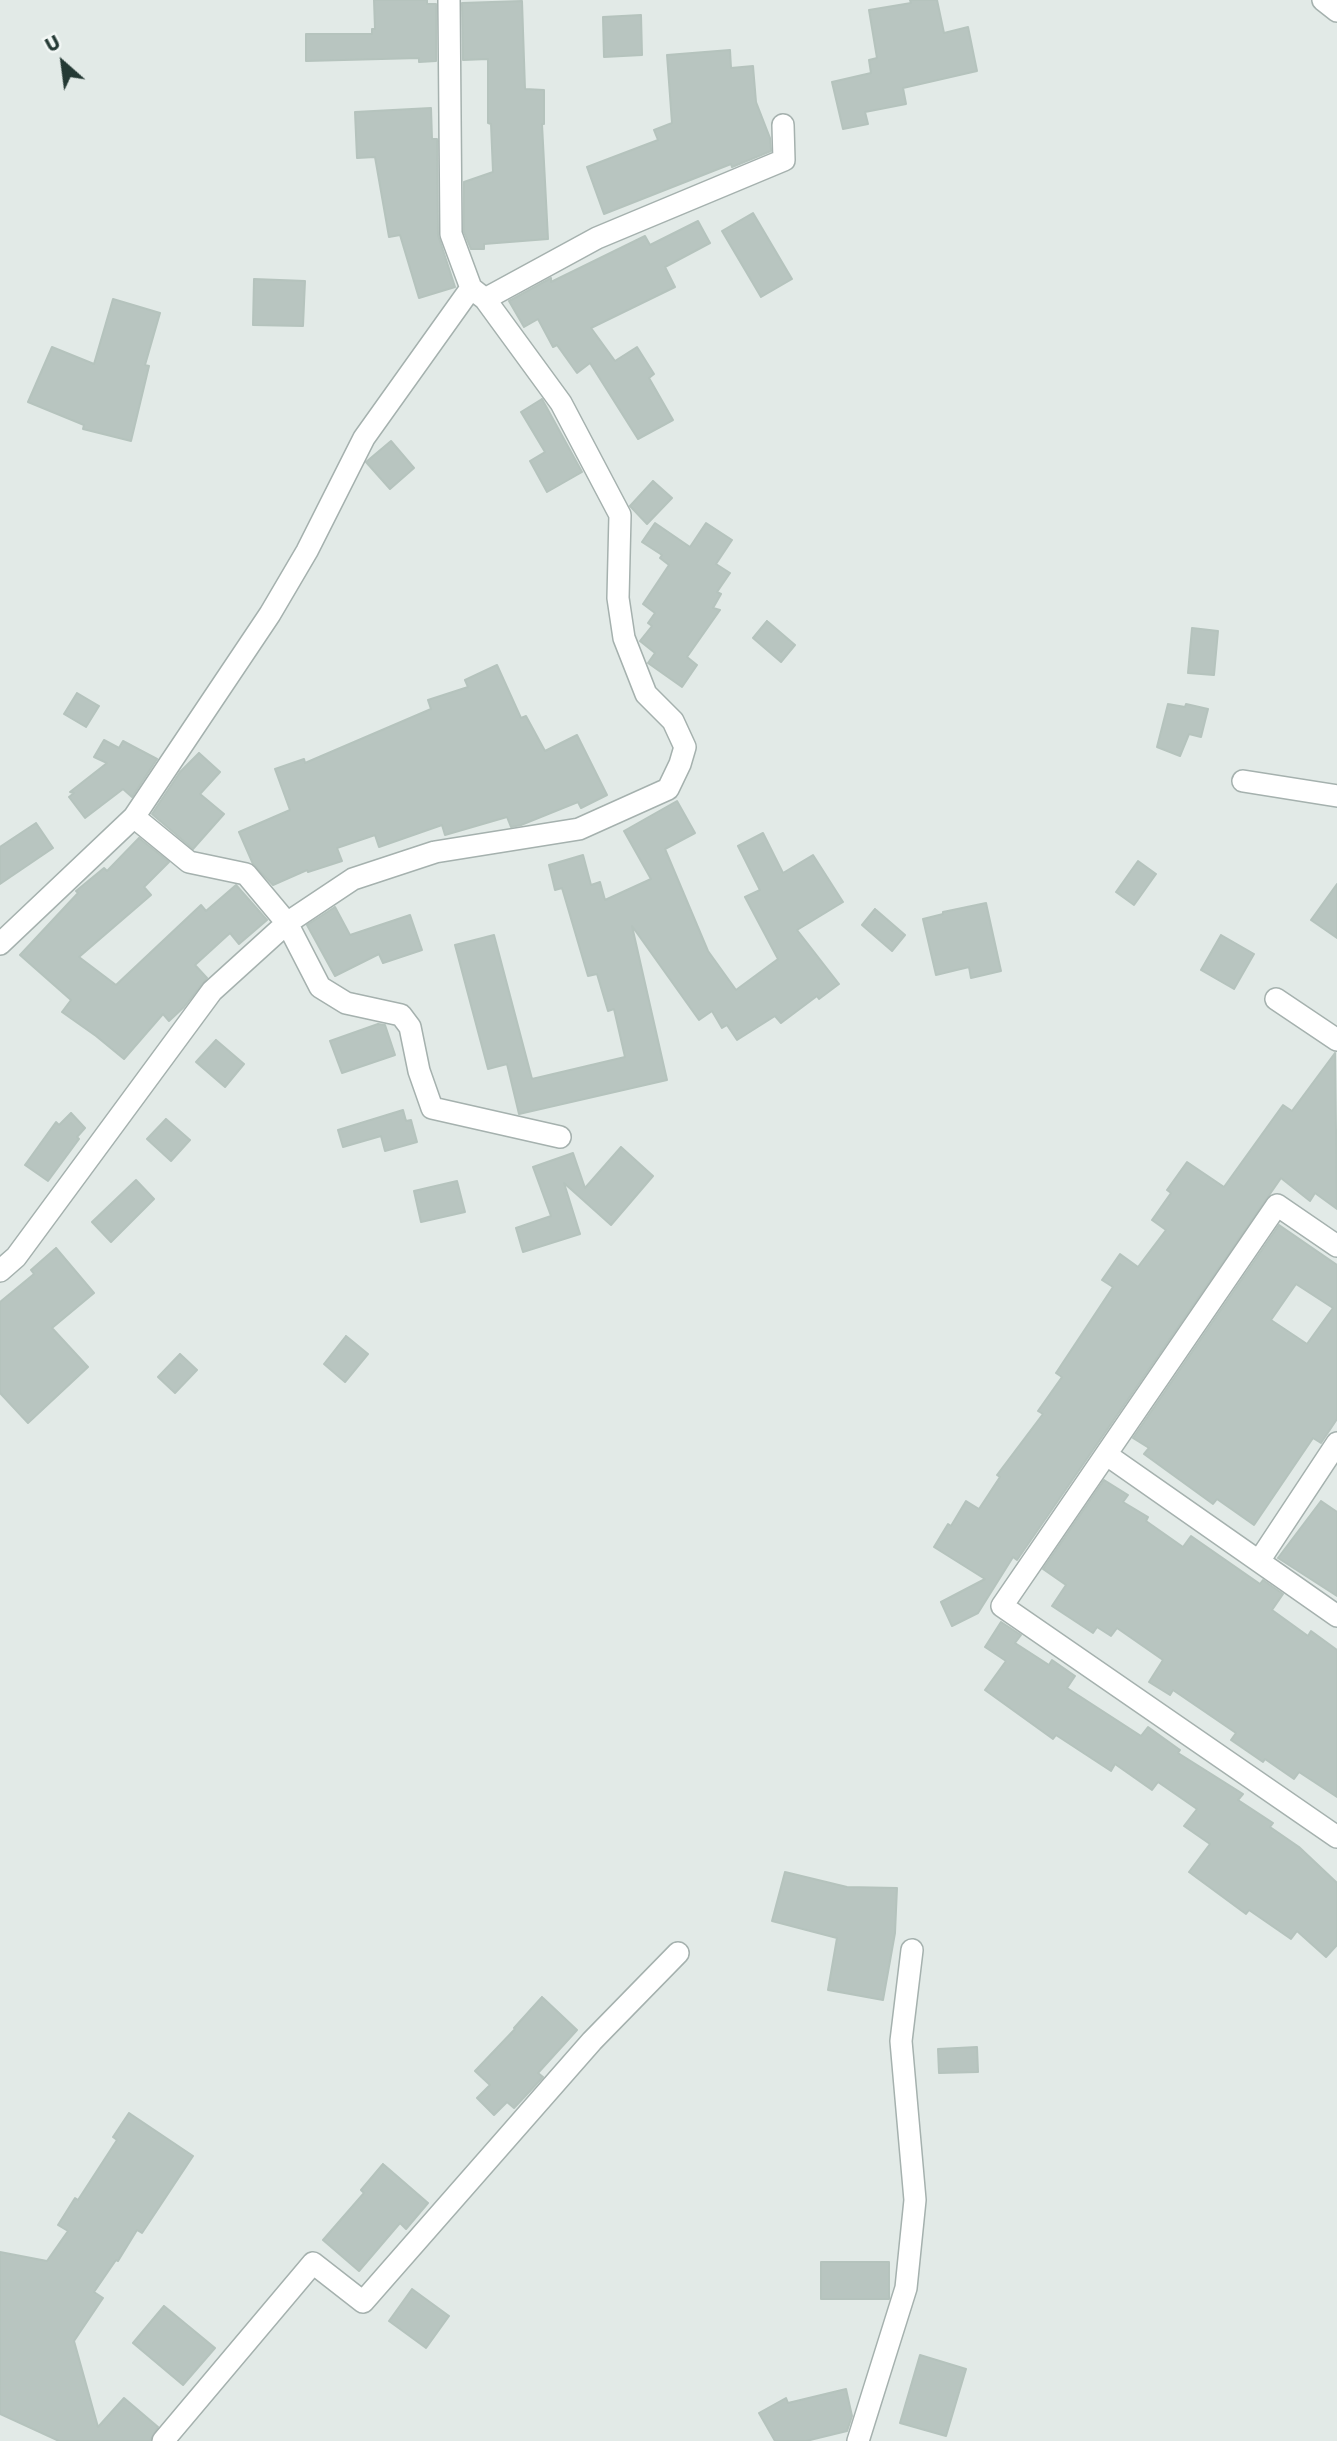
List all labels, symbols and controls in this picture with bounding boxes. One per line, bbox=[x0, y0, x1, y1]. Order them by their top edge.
north arrow bbox=[28, 28, 98, 98]
text: U bbox=[41, 29, 65, 59]

